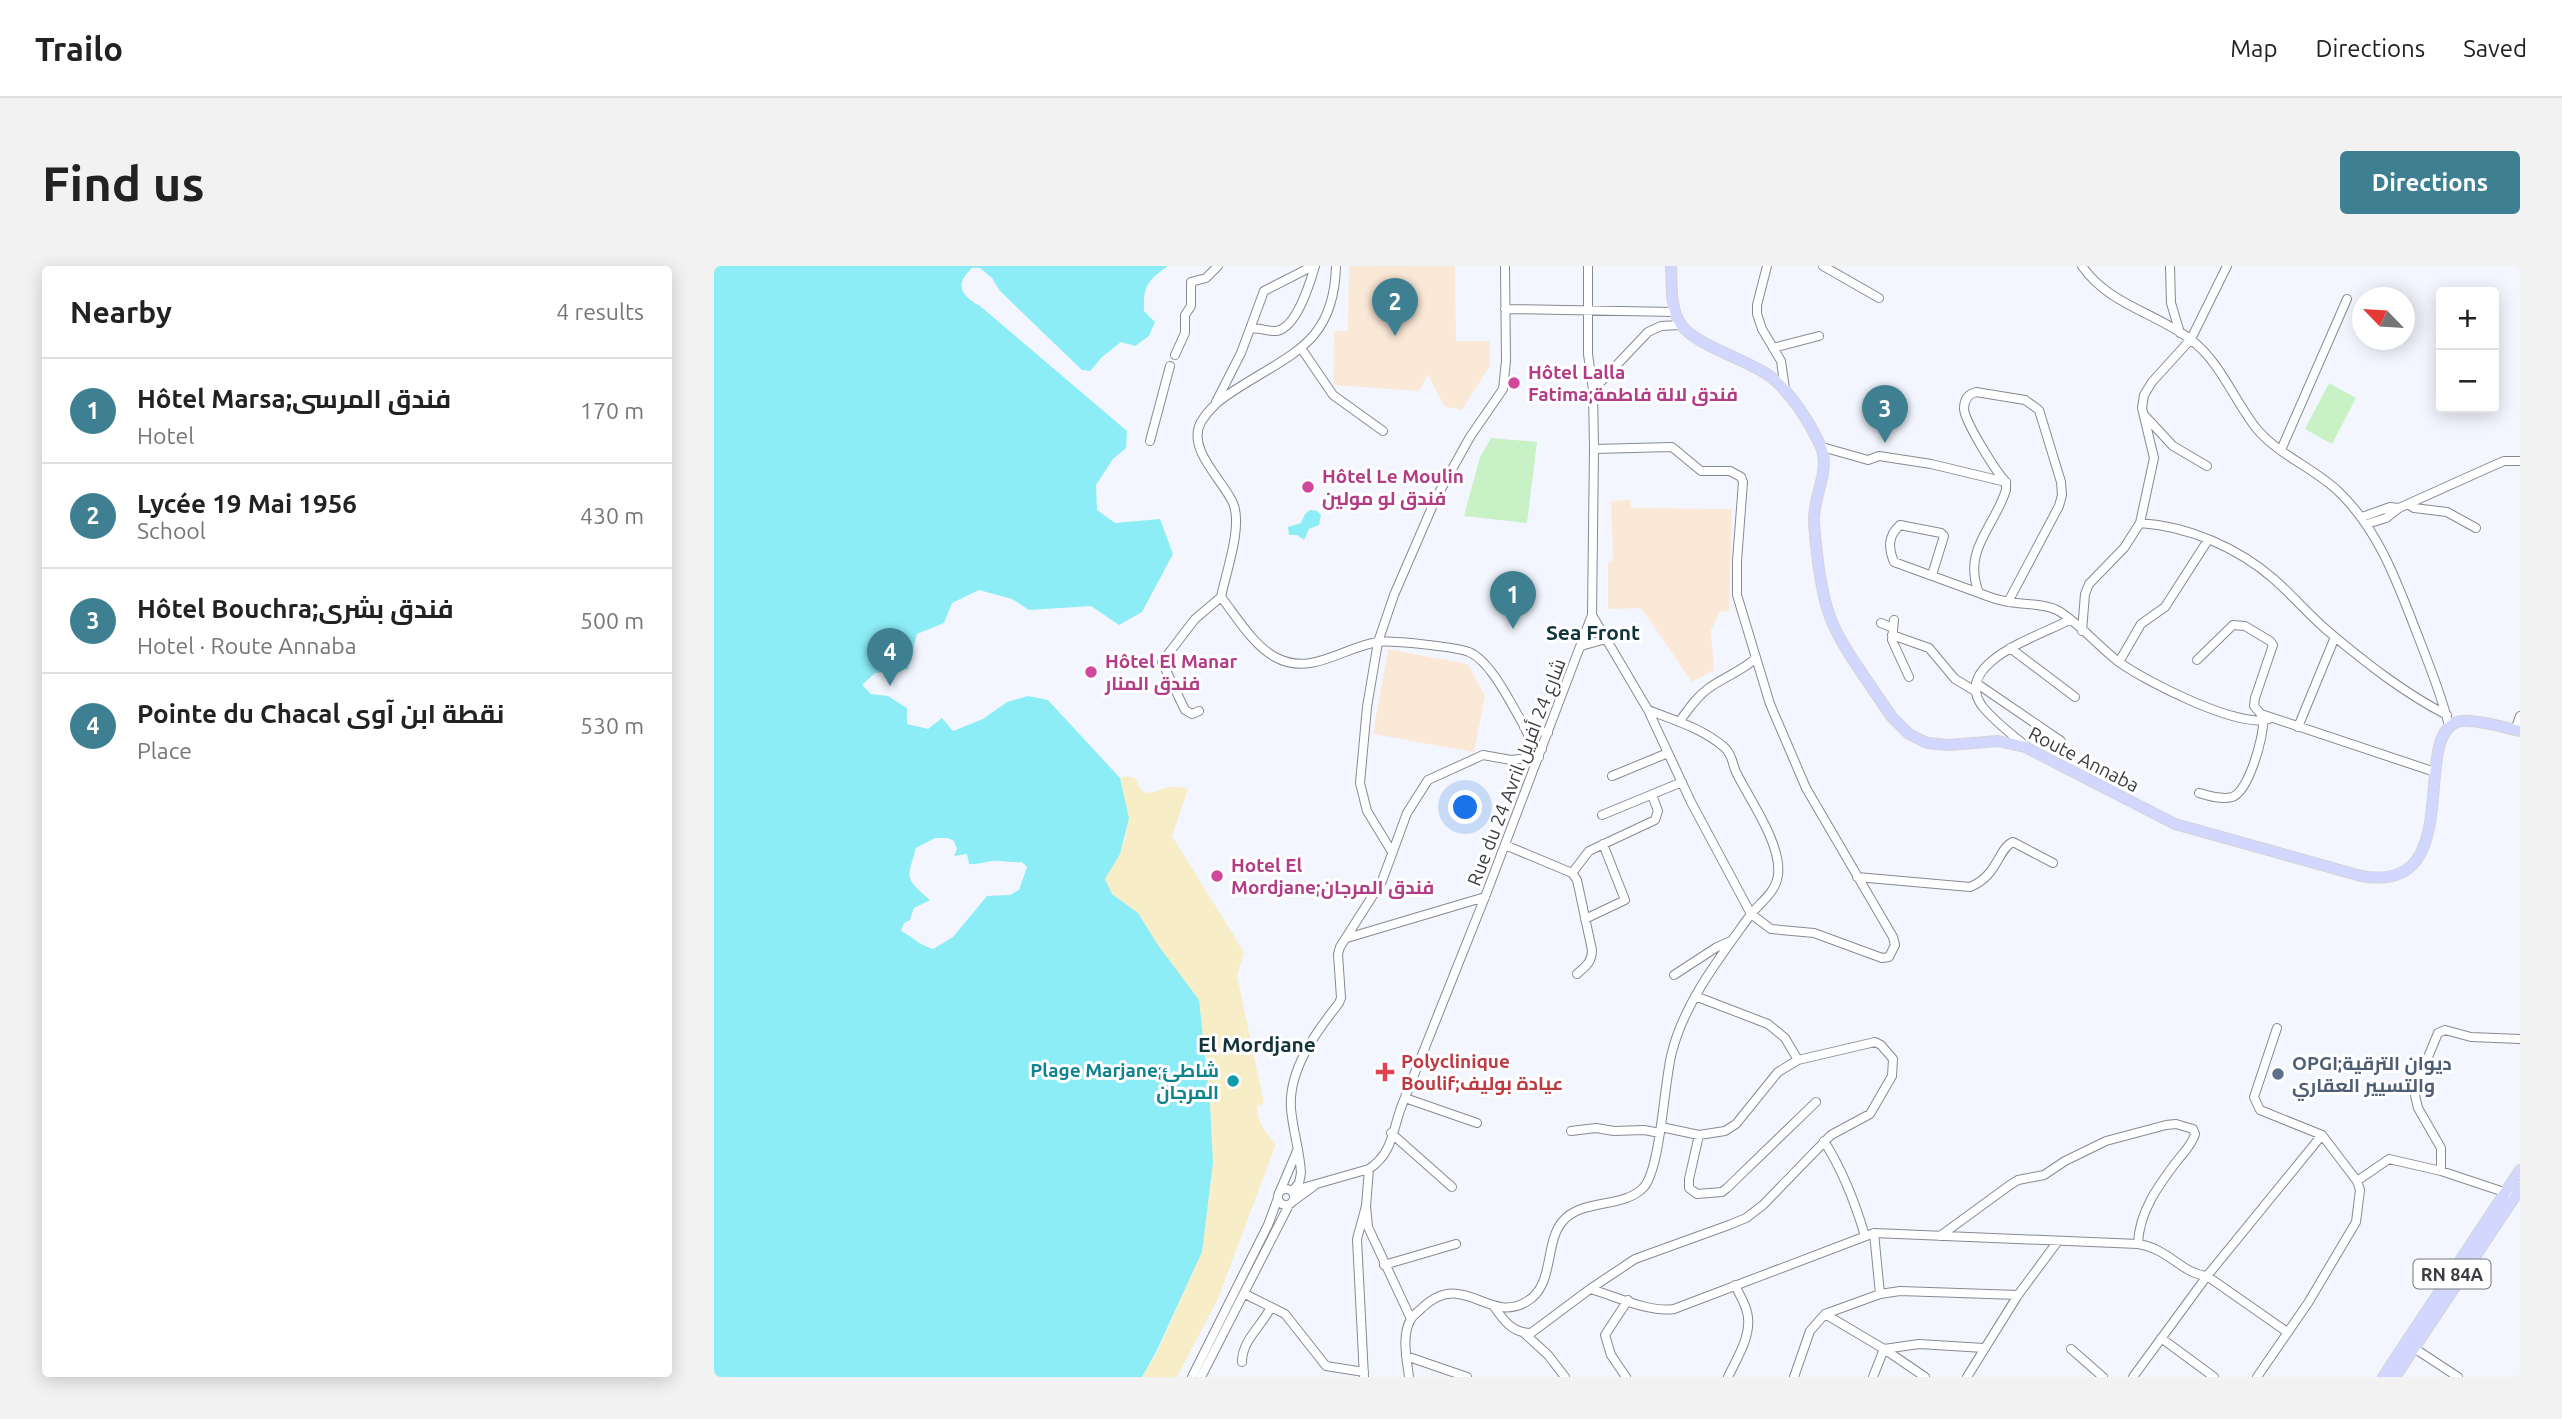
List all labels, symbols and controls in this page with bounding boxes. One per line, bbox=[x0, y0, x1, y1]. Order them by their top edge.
text: Trailo bbox=[35, 30, 123, 67]
text: Map bbox=[2230, 35, 2277, 62]
text: Directions bbox=[2315, 35, 2425, 62]
text: Saved bbox=[2463, 35, 2527, 62]
button: Directions bbox=[2340, 151, 2520, 214]
text: Find us bbox=[42, 155, 205, 210]
pin: 2 bbox=[1372, 278, 1418, 336]
north arrow bbox=[2352, 287, 2415, 350]
map controls bbox=[2436, 287, 2499, 413]
button: + bbox=[2436, 287, 2499, 350]
text: Nearby bbox=[70, 295, 172, 329]
text: 4 results bbox=[556, 299, 644, 324]
button: − bbox=[2436, 350, 2499, 413]
place label: Hôtel Lalla Fatima;فندق لالة فاطمة bbox=[1528, 361, 1738, 406]
marker: Hôtel Lalla Fatima;فندق لالة فاطمة bbox=[1506, 375, 1522, 391]
text: Hôtel Marsa;فندق المرسى bbox=[137, 384, 451, 413]
pin: 3 bbox=[1862, 385, 1908, 443]
text: 1 bbox=[87, 398, 99, 423]
text: 170 m bbox=[580, 398, 644, 423]
text: Hotel bbox=[137, 423, 194, 448]
place label: Hôtel Le Moulin فندق لو مولين bbox=[1322, 465, 1464, 510]
marker: Hôtel Le Moulin فندق لو مولين bbox=[1300, 479, 1316, 495]
text: Lycée 19 Mai 1956 bbox=[137, 489, 357, 518]
text: 2 bbox=[87, 503, 99, 528]
text: 430 m bbox=[580, 503, 644, 528]
text: School bbox=[137, 518, 206, 543]
pin: 1 bbox=[1490, 571, 1536, 629]
text: Hôtel Bouchra;فندق بشرى bbox=[137, 594, 454, 623]
text: 3 bbox=[87, 608, 99, 633]
text: 500 m bbox=[580, 608, 644, 633]
district label: Sea Front bbox=[1546, 620, 1640, 644]
pin: 4 bbox=[867, 628, 913, 686]
text: Hotel · Route Annaba bbox=[137, 633, 357, 658]
place label: Hôtel El Manar فندق المنار bbox=[1104, 650, 1238, 695]
street label: Rue du 24 Avril شارع 24 أفريل bbox=[1462, 655, 1572, 890]
marker: Hôtel El Manar فندق المنار bbox=[1083, 664, 1099, 680]
text: Pointe du Chacal نقطة ابن آوى bbox=[137, 699, 504, 728]
text: 4 bbox=[87, 713, 99, 738]
text: 530 m bbox=[580, 713, 644, 738]
street label: Route Annaba bbox=[2025, 722, 2143, 796]
text: Place bbox=[137, 738, 192, 763]
your location bbox=[1448, 790, 1482, 824]
place label: Hotel El Mordjane;فندق المرجان bbox=[1231, 854, 1434, 899]
marker: Hotel El Mordjane;فندق المرجان bbox=[1209, 868, 1225, 884]
district label: El Mordjane bbox=[1198, 1032, 1316, 1056]
place label: Polyclinique Boulif;عيادة بوليف bbox=[1401, 1050, 1563, 1095]
place label: OPGI;ديوان الترقية والتسيير العقاري bbox=[2292, 1052, 2452, 1101]
place label: Plage Marjane;شاطئ المرجان bbox=[1030, 1059, 1219, 1104]
marker: Polyclinique Boulif;عيادة بوليف bbox=[1375, 1062, 1395, 1082]
marker: OPGI;ديوان الترقية والتسيير العقاري bbox=[2270, 1066, 2286, 1082]
marker: Plage Marjane;شاطئ المرجان bbox=[1225, 1073, 1241, 1089]
road number: RN 84A bbox=[2414, 1259, 2490, 1289]

